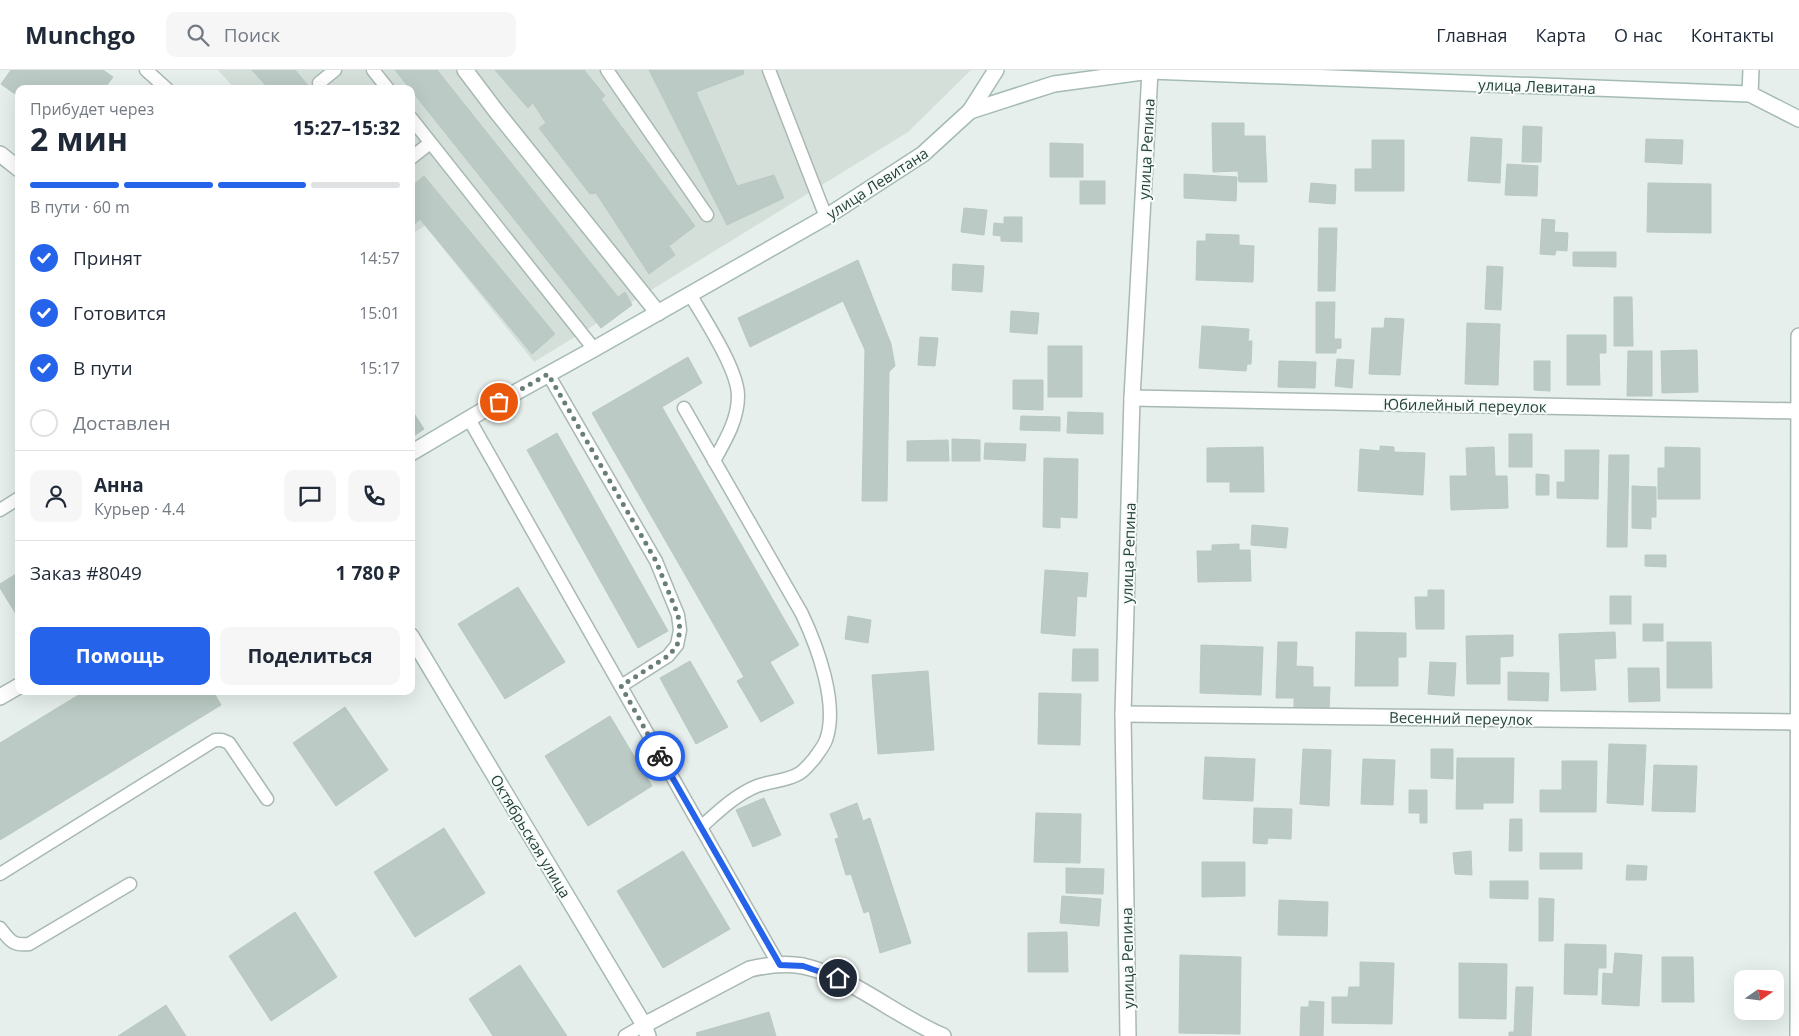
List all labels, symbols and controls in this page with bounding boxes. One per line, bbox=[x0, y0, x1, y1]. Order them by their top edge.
search box bbox=[166, 12, 516, 57]
text: Munchgo bbox=[25, 18, 136, 51]
icon: search bbox=[184, 21, 212, 49]
text: Поиск bbox=[224, 22, 280, 48]
text: Главная bbox=[1436, 23, 1508, 47]
text: Карта bbox=[1536, 23, 1586, 47]
text: О нас bbox=[1614, 23, 1663, 47]
text: Контакты bbox=[1691, 23, 1774, 47]
street label: улица Левитана bbox=[1478, 74, 1596, 98]
text: Прибудет через bbox=[30, 98, 154, 120]
street label: улица Репина bbox=[1133, 98, 1159, 200]
text: 15:27–15:32 bbox=[293, 115, 400, 141]
text: 2 мин bbox=[30, 117, 128, 160]
street label: улица Левитана bbox=[822, 143, 932, 223]
text: В пути · 60 m bbox=[30, 196, 130, 218]
icon: check bbox=[30, 244, 58, 272]
text: Принят bbox=[73, 245, 142, 271]
text: 14:57 bbox=[359, 247, 400, 269]
icon: check bbox=[30, 299, 58, 327]
text: Готовится bbox=[73, 300, 166, 326]
text: 15:01 bbox=[359, 302, 400, 324]
icon: check bbox=[30, 354, 58, 382]
text: В пути bbox=[73, 355, 133, 381]
text: 15:17 bbox=[359, 357, 400, 379]
pin bbox=[478, 381, 520, 423]
icon: bag bbox=[485, 388, 513, 416]
street label: Юбилейный переулок bbox=[1383, 394, 1547, 416]
text: Доставлен bbox=[73, 410, 171, 436]
button: person bbox=[30, 470, 82, 522]
button: chat bbox=[284, 470, 336, 522]
button: phone bbox=[348, 470, 400, 522]
text: Анна bbox=[94, 472, 144, 498]
text: Курьер · 4.4 bbox=[94, 498, 185, 520]
street label: улица Репина bbox=[1116, 502, 1140, 604]
text: Заказ #8049 bbox=[30, 560, 142, 586]
text: 1 780 ₽ bbox=[336, 560, 400, 586]
button: Помощь bbox=[30, 627, 210, 685]
button: Поделиться bbox=[220, 627, 400, 685]
street label: Весенний переулок bbox=[1389, 707, 1533, 729]
courier bbox=[635, 731, 685, 781]
icon: bike bbox=[646, 742, 674, 770]
street label: Октябрьская улица bbox=[486, 771, 576, 901]
street label: улица Репина bbox=[1116, 907, 1138, 1009]
pin bbox=[817, 957, 859, 999]
icon: home bbox=[824, 964, 852, 992]
north arrow bbox=[1734, 970, 1784, 1020]
map controls bbox=[1734, 970, 1784, 1020]

